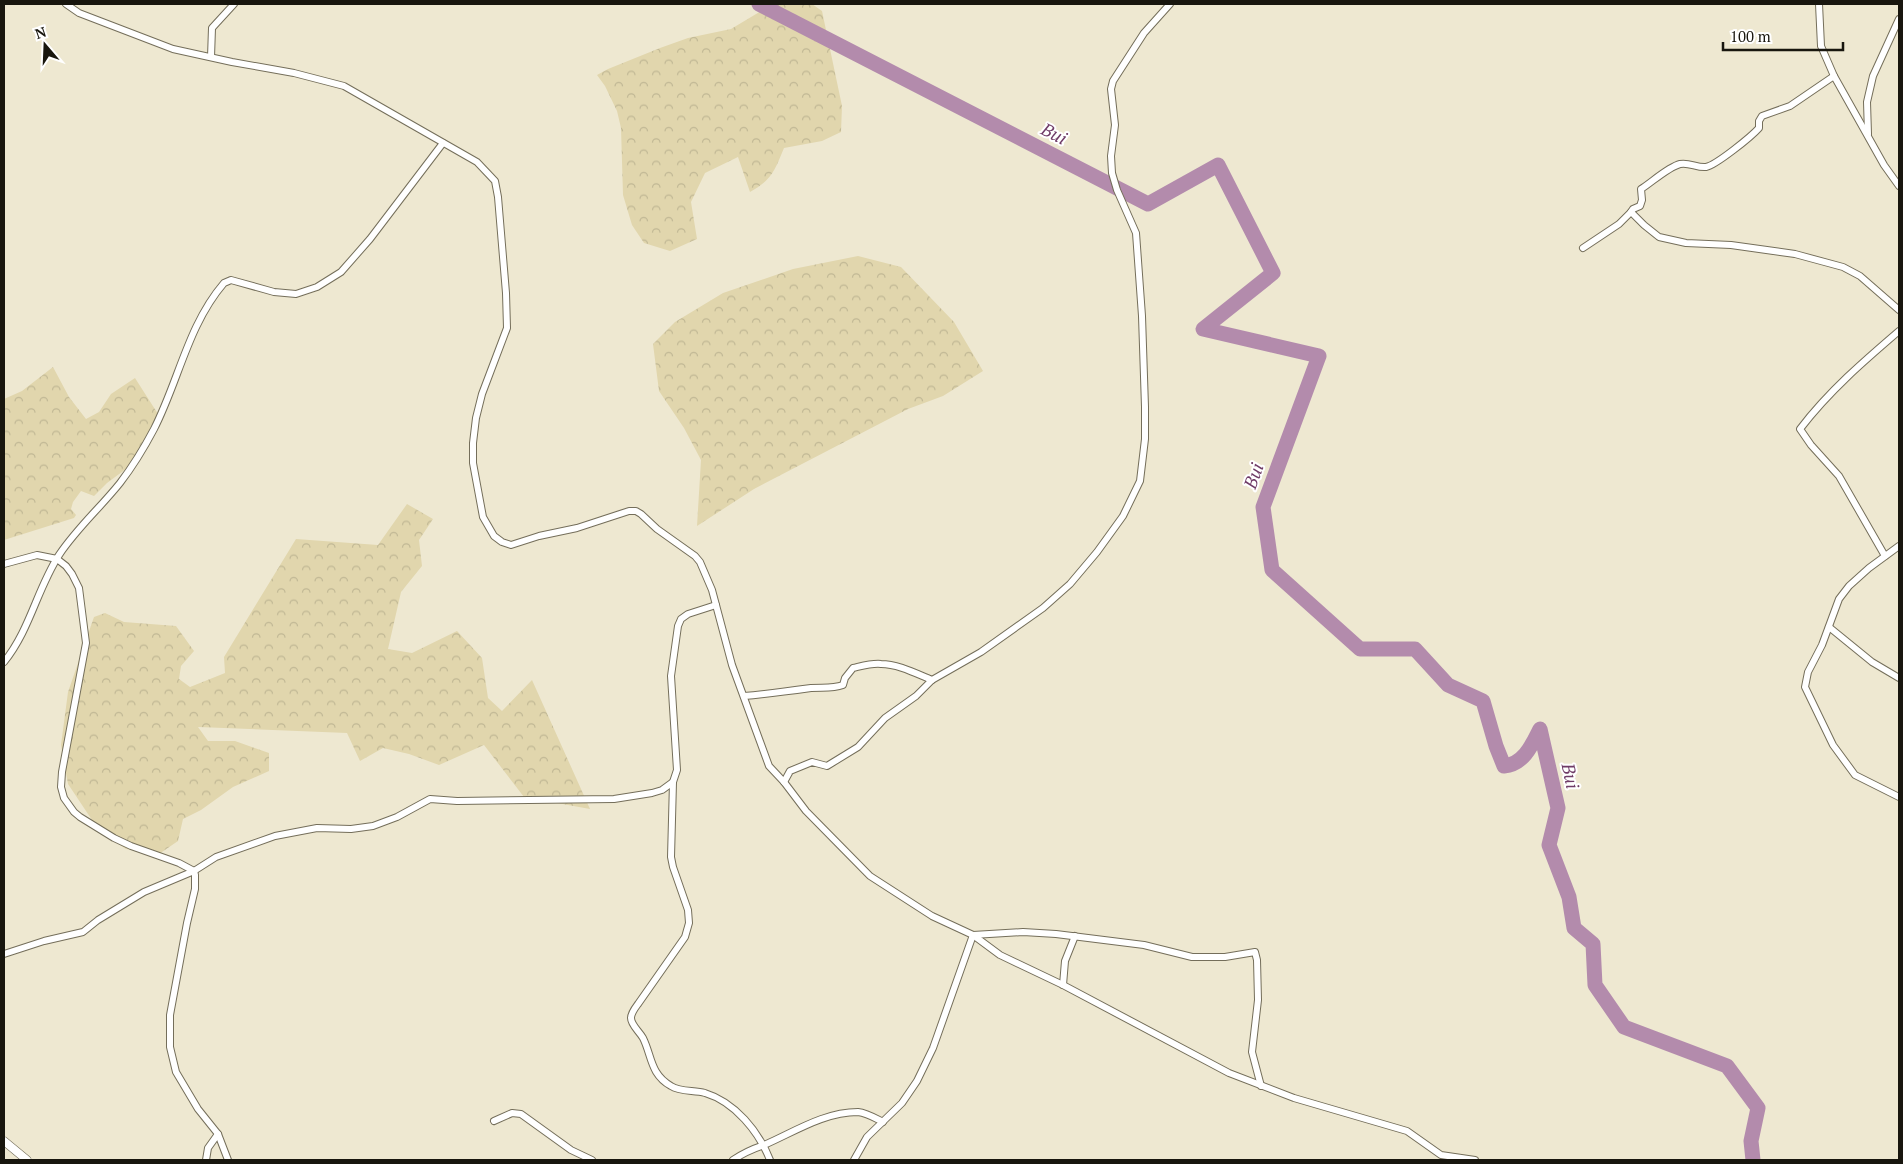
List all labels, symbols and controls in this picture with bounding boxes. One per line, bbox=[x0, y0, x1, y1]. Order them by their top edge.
north arrow bbox=[20, 20, 70, 70]
scale bar bbox=[1723, 20, 1843, 52]
text: N bbox=[32, 21, 49, 43]
text: 100 m bbox=[1730, 26, 1771, 46]
water label: Bui bbox=[1037, 116, 1071, 150]
water label: Bui bbox=[1237, 460, 1269, 493]
water label: Bui bbox=[1556, 760, 1585, 791]

